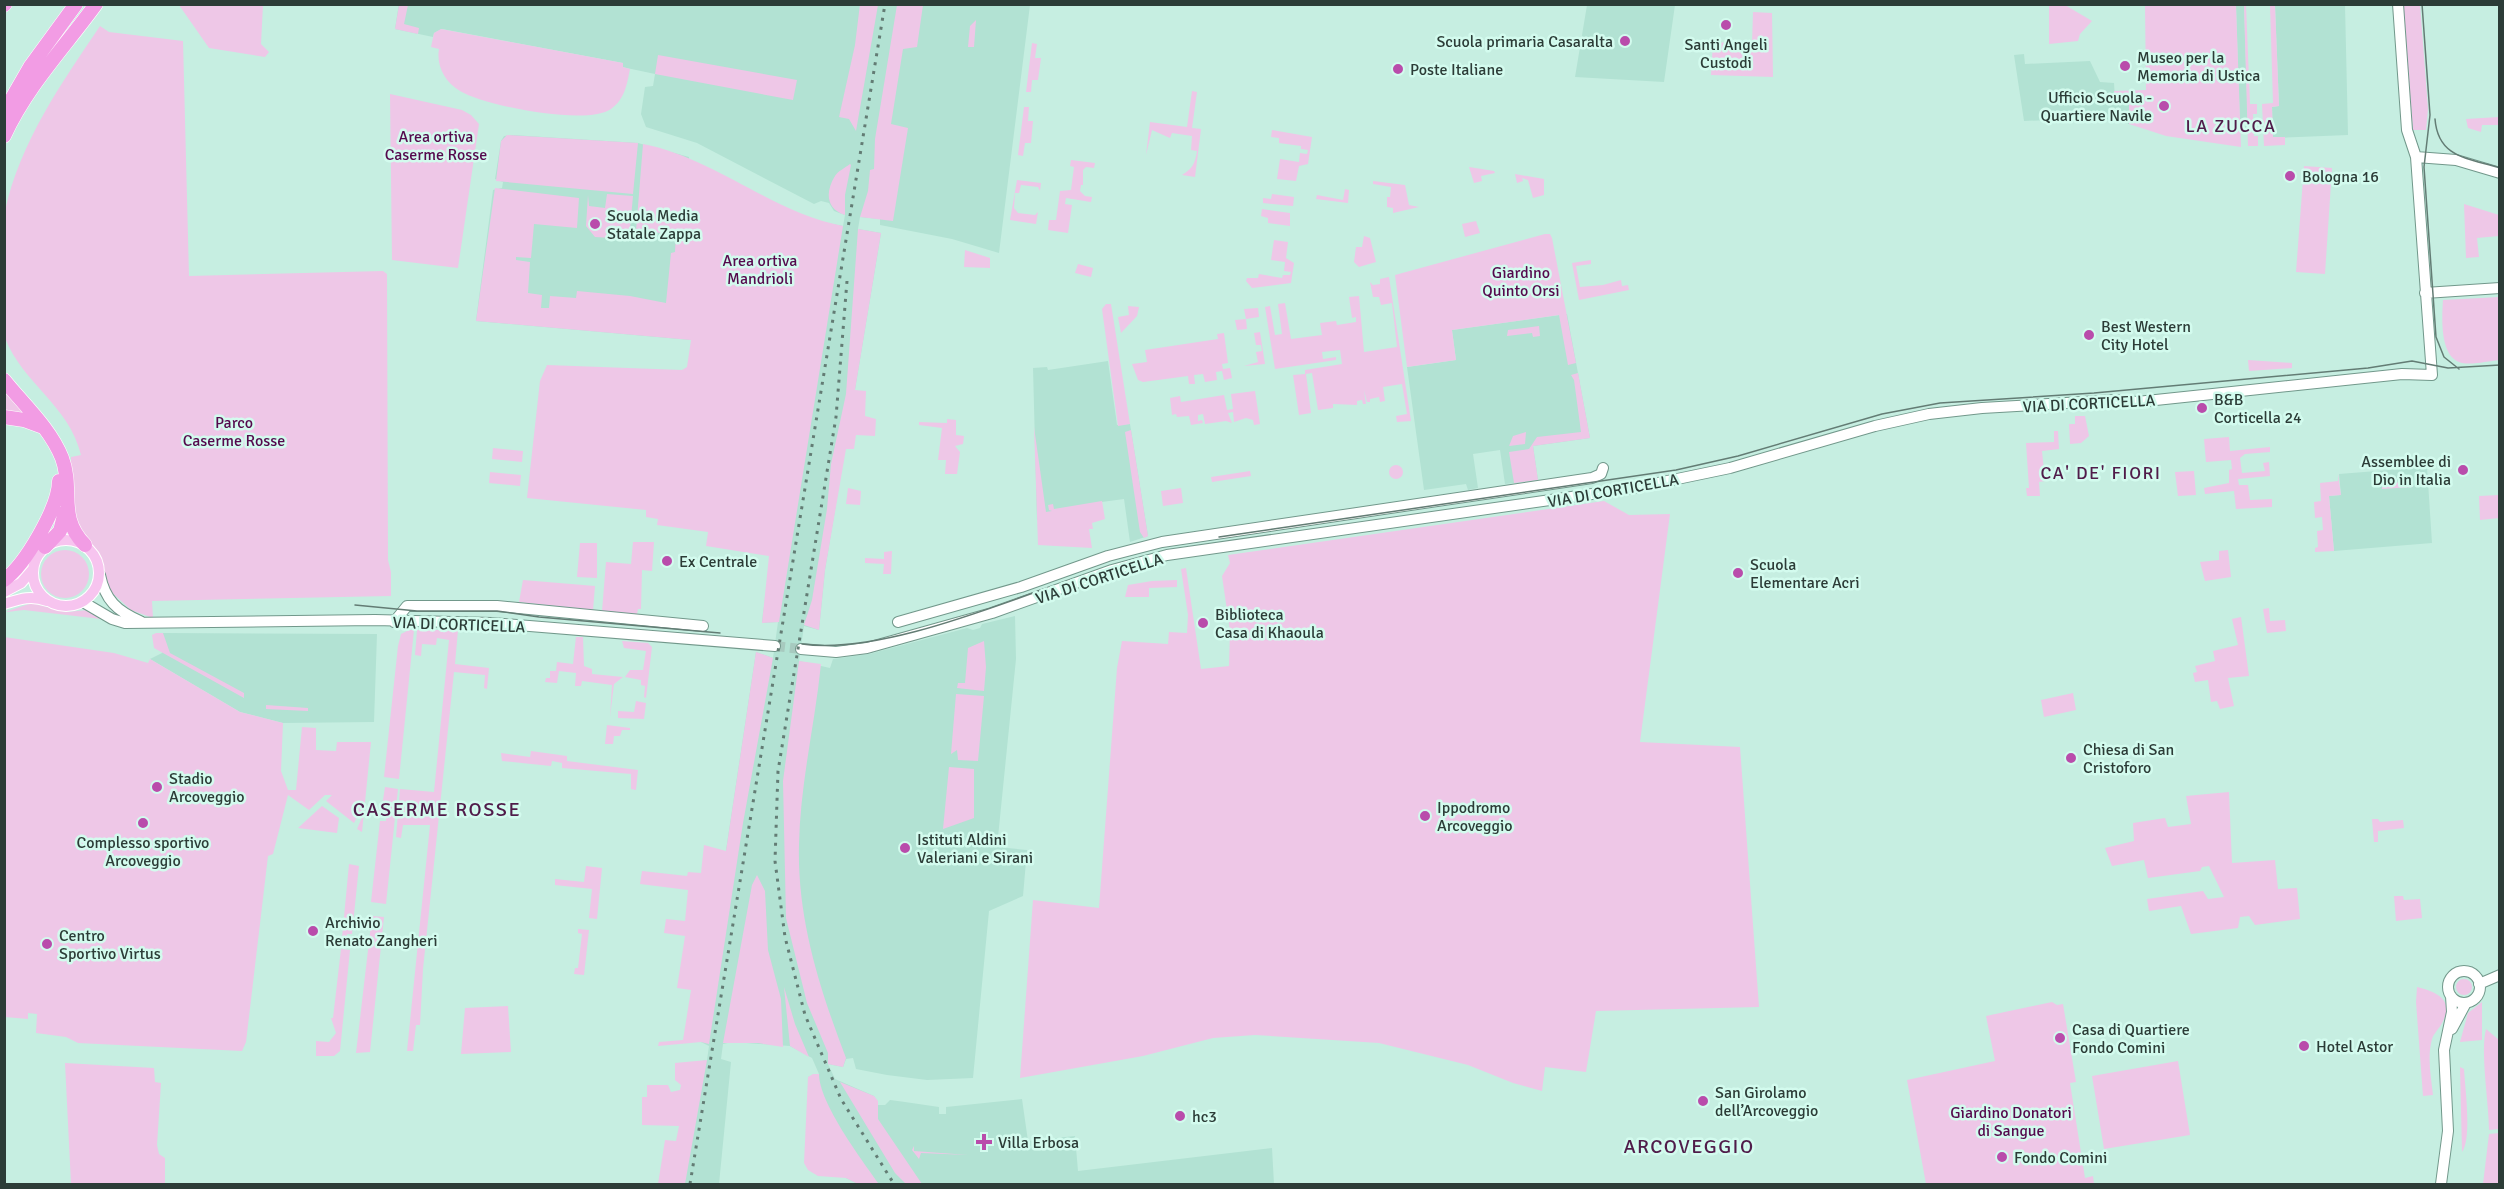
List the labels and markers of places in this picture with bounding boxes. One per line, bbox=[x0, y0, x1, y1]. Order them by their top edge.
marker: Santi Angeli Custodi bbox=[1719, 18, 1733, 32]
place label: Scuola primaria Casaralta bbox=[1436, 32, 1613, 52]
marker: Scuola primaria Casaralta bbox=[1618, 34, 1632, 48]
place label: Santi Angeli Custodi bbox=[1684, 35, 1768, 73]
place label: Museo per la Memoria di Ustica bbox=[2137, 48, 2260, 86]
marker: Museo per la Memoria di Ustica bbox=[2118, 59, 2132, 73]
place label: Poste Italiane bbox=[1410, 60, 1503, 80]
marker: Poste Italiane bbox=[1391, 62, 1405, 76]
place label: Ufficio Scuola - Quartiere Navile bbox=[2041, 88, 2152, 126]
marker: Ufficio Scuola - Quartiere Navile bbox=[2157, 99, 2171, 113]
place label: Bologna 16 bbox=[2302, 167, 2379, 187]
marker: Bologna 16 bbox=[2283, 169, 2297, 183]
place label: Scuola Media Statale Zappa bbox=[607, 206, 701, 244]
marker: Scuola Media Statale Zappa bbox=[588, 217, 602, 231]
place label: Best Western City Hotel bbox=[2101, 317, 2191, 355]
marker: Best Western City Hotel bbox=[2082, 328, 2096, 342]
place label: B&B Corticella 24 bbox=[2214, 390, 2302, 428]
marker: B&B Corticella 24 bbox=[2195, 401, 2209, 415]
place label: Assemblee di Dio in Italia bbox=[2361, 452, 2451, 490]
marker: Assemblee di Dio in Italia bbox=[2456, 463, 2470, 477]
place label: Ex Centrale bbox=[679, 552, 757, 572]
marker: Ex Centrale bbox=[660, 554, 674, 568]
place label: Scuola Elementare Acri bbox=[1750, 555, 1860, 593]
marker: Scuola Elementare Acri bbox=[1731, 566, 1745, 580]
place label: Biblioteca Casa di Khaoula bbox=[1215, 605, 1324, 643]
marker: Biblioteca Casa di Khaoula bbox=[1196, 616, 1210, 630]
place label: Chiesa di San Cristoforo bbox=[2083, 740, 2174, 778]
marker: Chiesa di San Cristoforo bbox=[2064, 751, 2078, 765]
place label: Stadio Arcoveggio bbox=[169, 769, 245, 807]
marker: Stadio Arcoveggio bbox=[150, 780, 164, 794]
place label: Ippodromo Arcoveggio bbox=[1437, 798, 1513, 836]
marker: Ippodromo Arcoveggio bbox=[1418, 809, 1432, 823]
marker: Complesso sportivo Arcoveggio bbox=[136, 816, 150, 830]
place label: Istituti Aldini Valeriani e Sirani bbox=[917, 830, 1033, 868]
place label: Complesso sportivo Arcoveggio bbox=[77, 833, 209, 871]
marker: Istituti Aldini Valeriani e Sirani bbox=[898, 841, 912, 855]
place label: Archivio Renato Zangheri bbox=[325, 913, 438, 951]
marker: Archivio Renato Zangheri bbox=[306, 924, 320, 938]
place label: Centro Sportivo Virtus bbox=[59, 926, 161, 964]
marker: Centro Sportivo Virtus bbox=[40, 937, 54, 951]
place label: Casa di Quartiere Fondo Comini bbox=[2072, 1020, 2190, 1058]
marker: Casa di Quartiere Fondo Comini bbox=[2053, 1031, 2067, 1045]
place label: Hotel Astor bbox=[2316, 1037, 2393, 1057]
marker: Hotel Astor bbox=[2297, 1039, 2311, 1053]
place label: San Girolamo dell’Arcoveggio bbox=[1715, 1083, 1818, 1121]
marker: San Girolamo dell’Arcoveggio bbox=[1696, 1094, 1710, 1108]
place label: hc3 bbox=[1192, 1107, 1217, 1127]
marker: hc3 bbox=[1173, 1109, 1187, 1123]
marker: Villa Erbosa bbox=[975, 1133, 993, 1151]
place label: Villa Erbosa bbox=[998, 1133, 1079, 1153]
place label: Fondo Comini bbox=[2014, 1148, 2107, 1168]
marker: Fondo Comini bbox=[1995, 1150, 2009, 1164]

